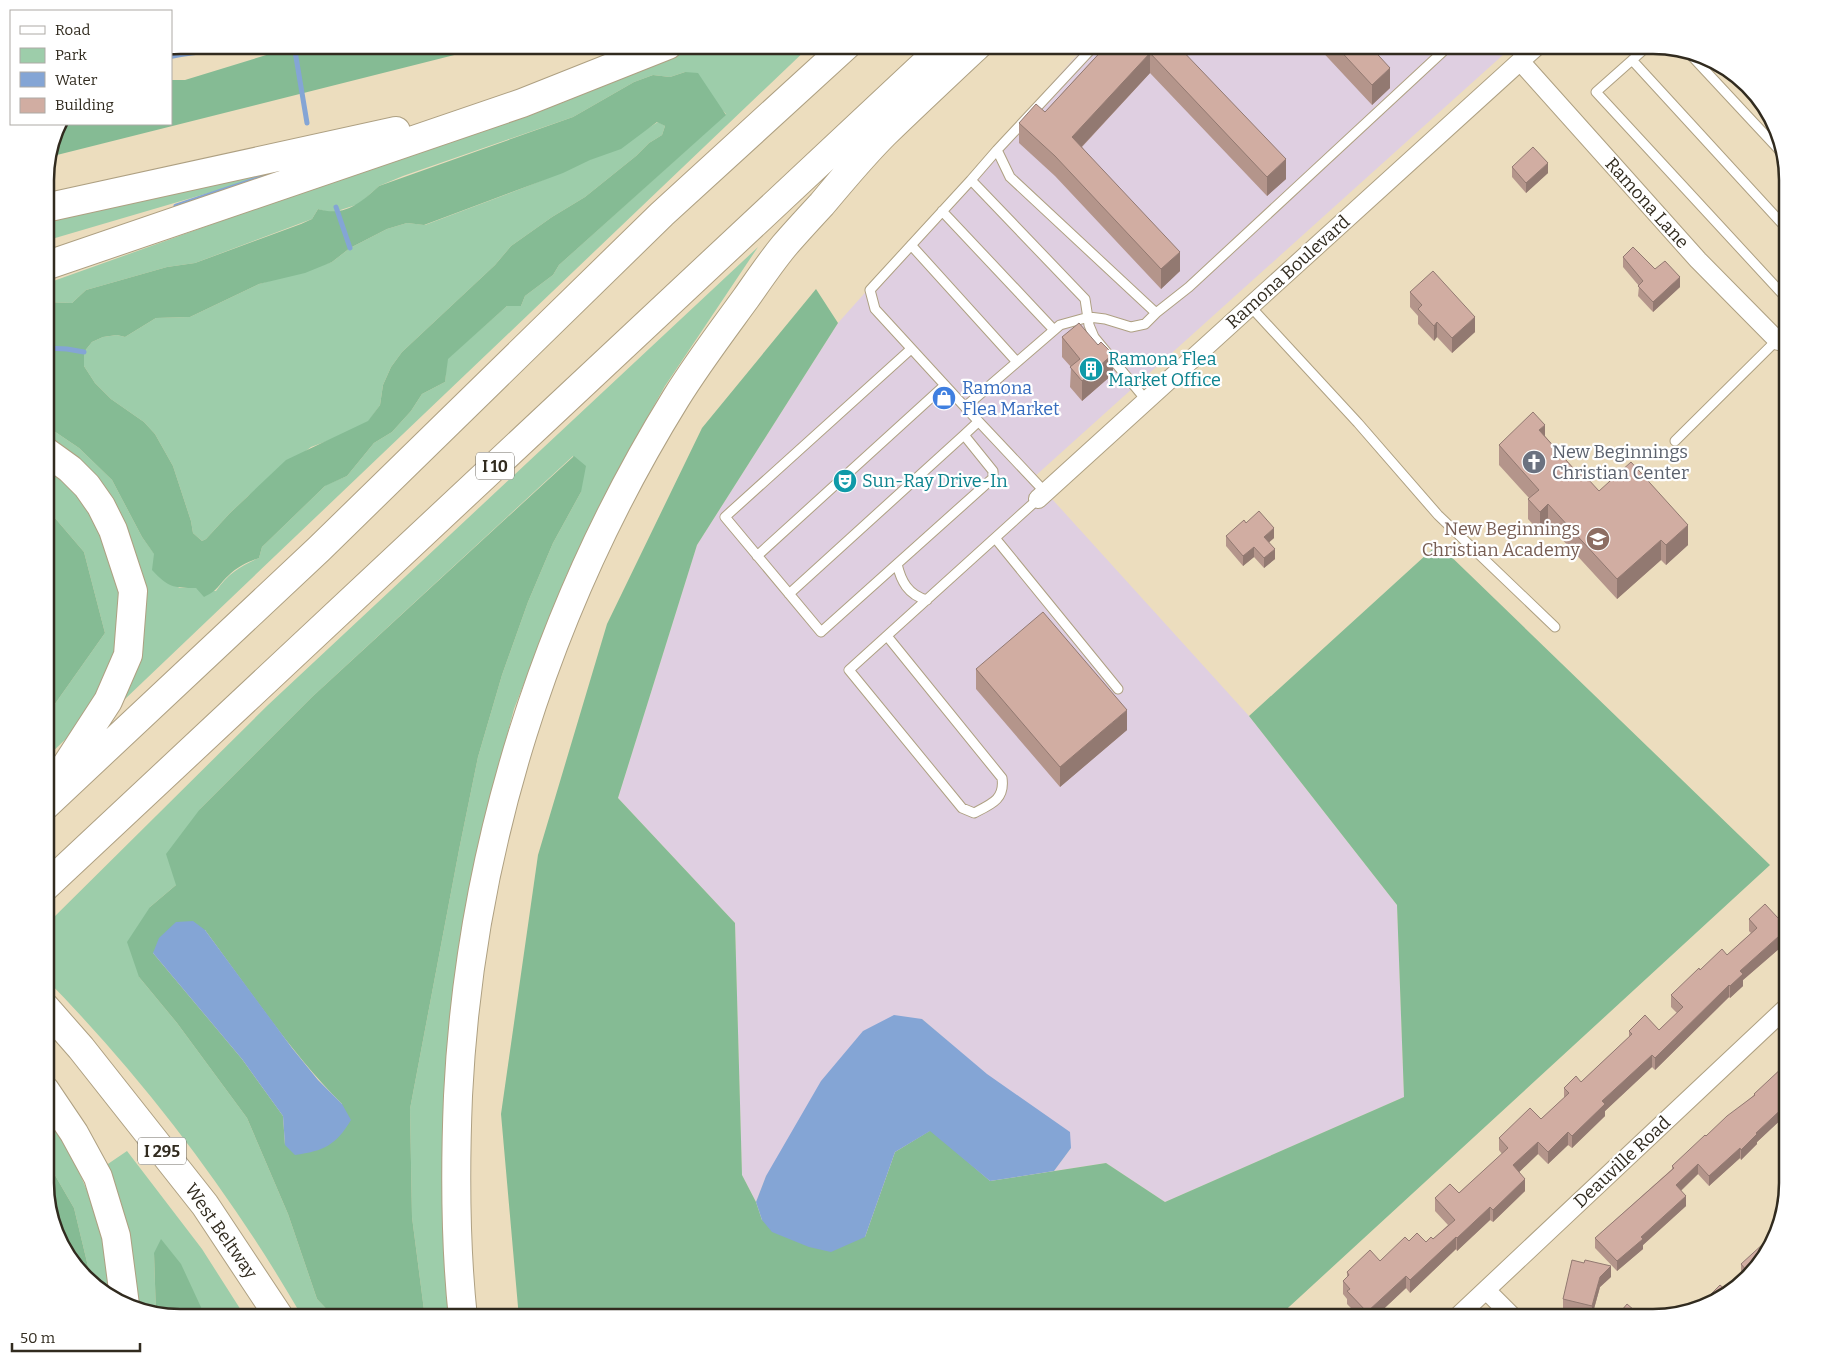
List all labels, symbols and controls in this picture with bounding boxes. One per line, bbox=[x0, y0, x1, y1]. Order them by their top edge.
legend bbox=[10, 10, 172, 125]
text: Road bbox=[55, 21, 90, 39]
text: Park bbox=[55, 46, 87, 64]
text: Water bbox=[55, 71, 98, 89]
text: Building bbox=[55, 96, 114, 114]
street label: Ramona Lane bbox=[1600, 153, 1694, 253]
street label: Ramona Boulevard bbox=[1222, 211, 1355, 333]
place label: Ramona Flea Market Office bbox=[1108, 348, 1221, 391]
building icon: Ramona Flea Market Office bbox=[1078, 356, 1104, 382]
place label: Ramona Flea Market bbox=[962, 377, 1060, 420]
shop icon: Ramona Flea Market bbox=[931, 385, 957, 411]
place label: New Beginnings Christian Center bbox=[1552, 441, 1689, 484]
church icon: New Beginnings Christian Center bbox=[1521, 449, 1547, 475]
road number: I 10 bbox=[476, 452, 514, 480]
theatre icon: Sun-Ray Drive-In bbox=[832, 468, 858, 494]
place label: Sun-Ray Drive-In bbox=[862, 470, 1008, 492]
place label: New Beginnings Christian Academy bbox=[1422, 518, 1580, 561]
school or university icon: New Beginnings Christian Academy bbox=[1585, 526, 1611, 552]
street label: Deauville Road bbox=[1569, 1111, 1675, 1212]
road number: I 295 bbox=[138, 1138, 186, 1164]
street label: West Beltway bbox=[180, 1179, 262, 1283]
scale bar bbox=[12, 1320, 140, 1352]
text: 50 m bbox=[20, 1329, 56, 1347]

